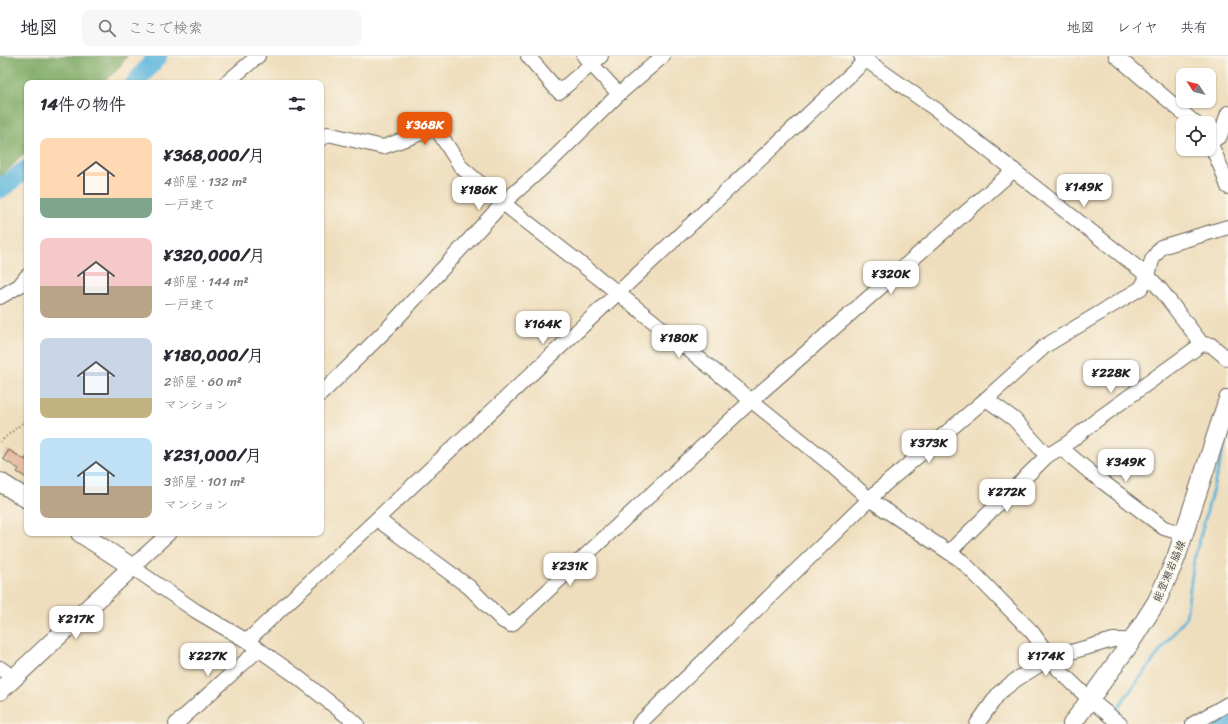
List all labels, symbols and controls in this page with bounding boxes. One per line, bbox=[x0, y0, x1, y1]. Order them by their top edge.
search box bbox=[82, 10, 362, 46]
text: 地図 bbox=[20, 11, 58, 44]
text: ここで検索 bbox=[128, 15, 203, 41]
text: 地図 bbox=[1067, 15, 1095, 40]
text: レイヤ bbox=[1117, 15, 1158, 40]
text: 共有 bbox=[1180, 15, 1208, 40]
icon: search bbox=[96, 17, 118, 39]
north arrow bbox=[1176, 68, 1216, 108]
map controls bbox=[1176, 68, 1216, 156]
text: 14件の物件 bbox=[40, 89, 126, 119]
icon: filters bbox=[286, 93, 308, 115]
pin: ¥368K bbox=[397, 112, 453, 146]
text: ¥368K bbox=[406, 113, 444, 136]
button: locate bbox=[1176, 116, 1216, 156]
text: ¥368,000/月 bbox=[164, 140, 265, 170]
icon: home bbox=[72, 154, 120, 202]
text: 4部屋 · 132 m² bbox=[164, 170, 247, 193]
pin: ¥149K bbox=[1056, 174, 1112, 208]
text: ¥149K bbox=[1066, 175, 1102, 198]
pin: ¥186K bbox=[451, 177, 507, 211]
text: ¥186K bbox=[461, 178, 497, 201]
text: 一戸建て bbox=[164, 193, 216, 216]
text: ¥320,000/月 bbox=[164, 240, 266, 270]
icon: home bbox=[72, 254, 120, 302]
pin: ¥320K bbox=[863, 261, 919, 295]
text: ¥320K bbox=[872, 262, 910, 285]
text: 4部屋 · 144 m² bbox=[164, 270, 249, 293]
text: 一戸建て bbox=[164, 293, 216, 316]
pin: ¥164K bbox=[515, 311, 571, 345]
text: ¥164K bbox=[525, 312, 561, 335]
pin: ¥180K bbox=[651, 325, 707, 359]
text: ¥180K bbox=[661, 326, 697, 349]
text: ¥180,000/月 bbox=[164, 340, 264, 370]
icon: home bbox=[72, 354, 120, 402]
pin: ¥228K bbox=[1083, 360, 1139, 394]
text: ¥228K bbox=[1092, 361, 1130, 384]
text: 2部屋 · 60 m² bbox=[164, 370, 242, 393]
text: マンション bbox=[164, 393, 228, 416]
pin: ¥373K bbox=[901, 430, 957, 464]
text: ¥373K bbox=[911, 431, 947, 454]
text: ¥231,000/月 bbox=[164, 440, 262, 470]
pin: ¥349K bbox=[1098, 449, 1154, 483]
text: ¥349K bbox=[1107, 450, 1145, 473]
icon: home bbox=[72, 454, 120, 502]
text: 3部屋 · 101 m² bbox=[164, 470, 245, 493]
pin: ¥272K bbox=[979, 479, 1035, 513]
text: ¥272K bbox=[988, 480, 1026, 503]
text: マンション bbox=[164, 493, 228, 516]
street label: 能登瀬岩脇線 bbox=[1148, 537, 1191, 605]
pin: ¥231K bbox=[542, 553, 598, 587]
text: ¥231K bbox=[552, 554, 588, 577]
pin: ¥217K bbox=[48, 606, 104, 640]
text: ¥217K bbox=[58, 607, 94, 630]
pin: ¥227K bbox=[180, 643, 236, 677]
pin: ¥174K bbox=[1018, 643, 1074, 677]
text: ¥227K bbox=[189, 644, 227, 667]
text: ¥174K bbox=[1028, 644, 1064, 667]

